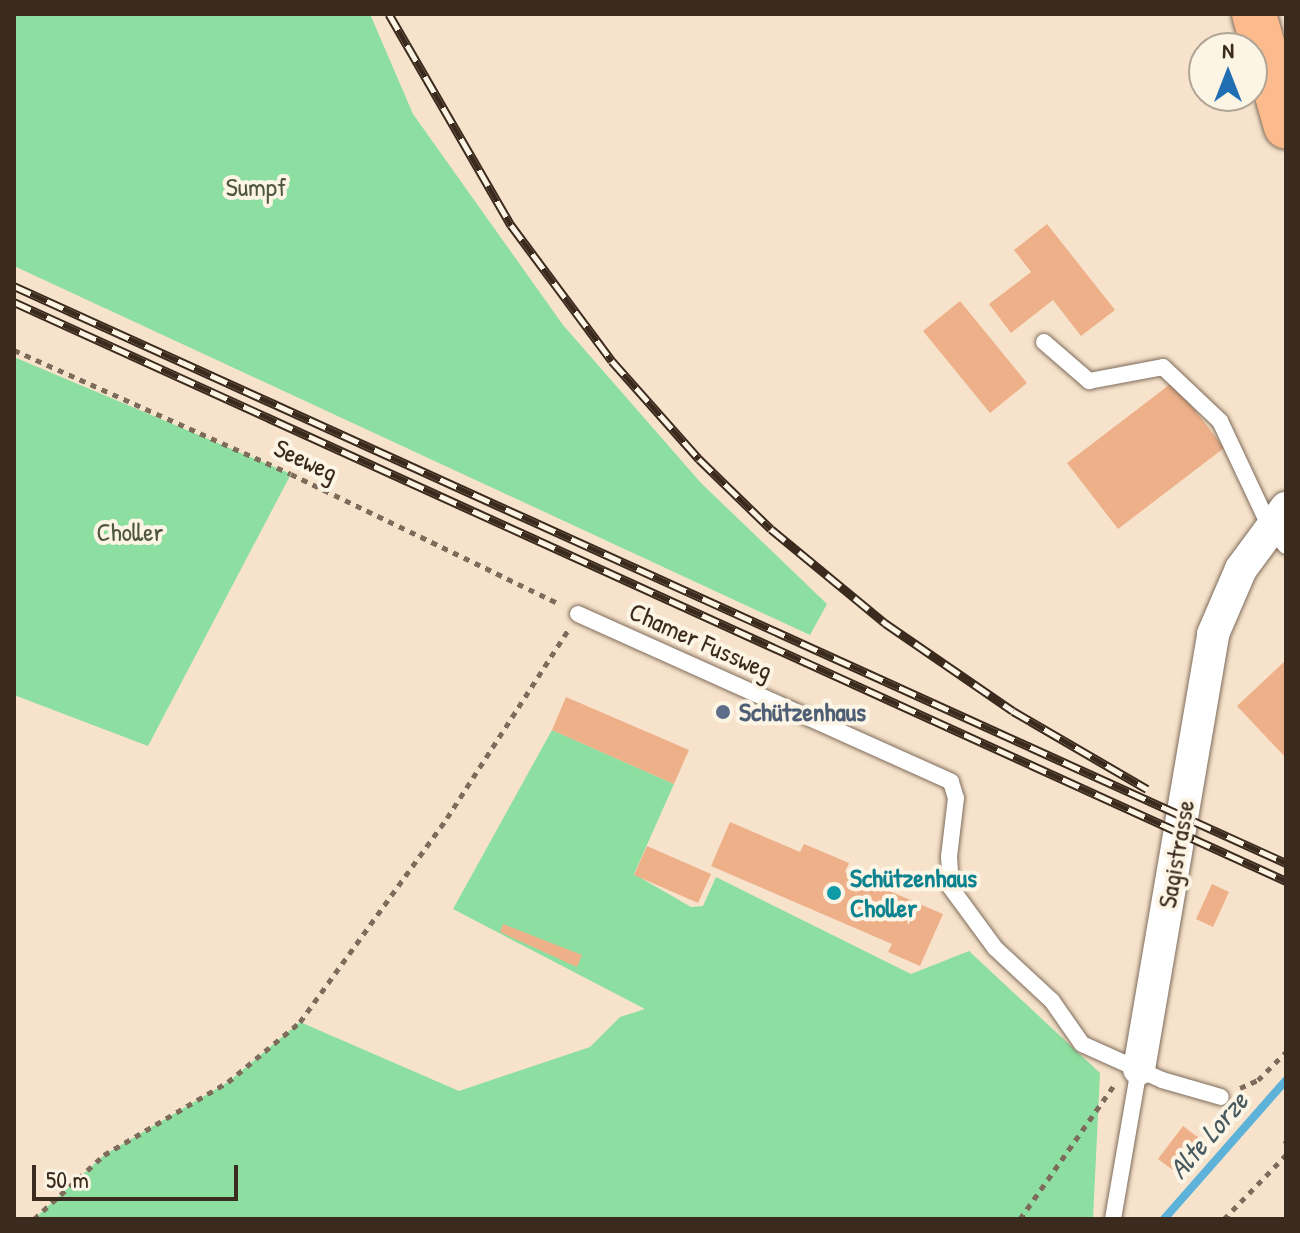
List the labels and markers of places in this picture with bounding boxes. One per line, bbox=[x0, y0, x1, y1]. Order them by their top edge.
place label: Schützenhaus bbox=[739, 696, 866, 728]
marker: Schützenhaus bbox=[714, 703, 732, 721]
place label: Schützenhaus Choller bbox=[850, 862, 977, 924]
marker: Schützenhaus Choller bbox=[825, 884, 843, 902]

